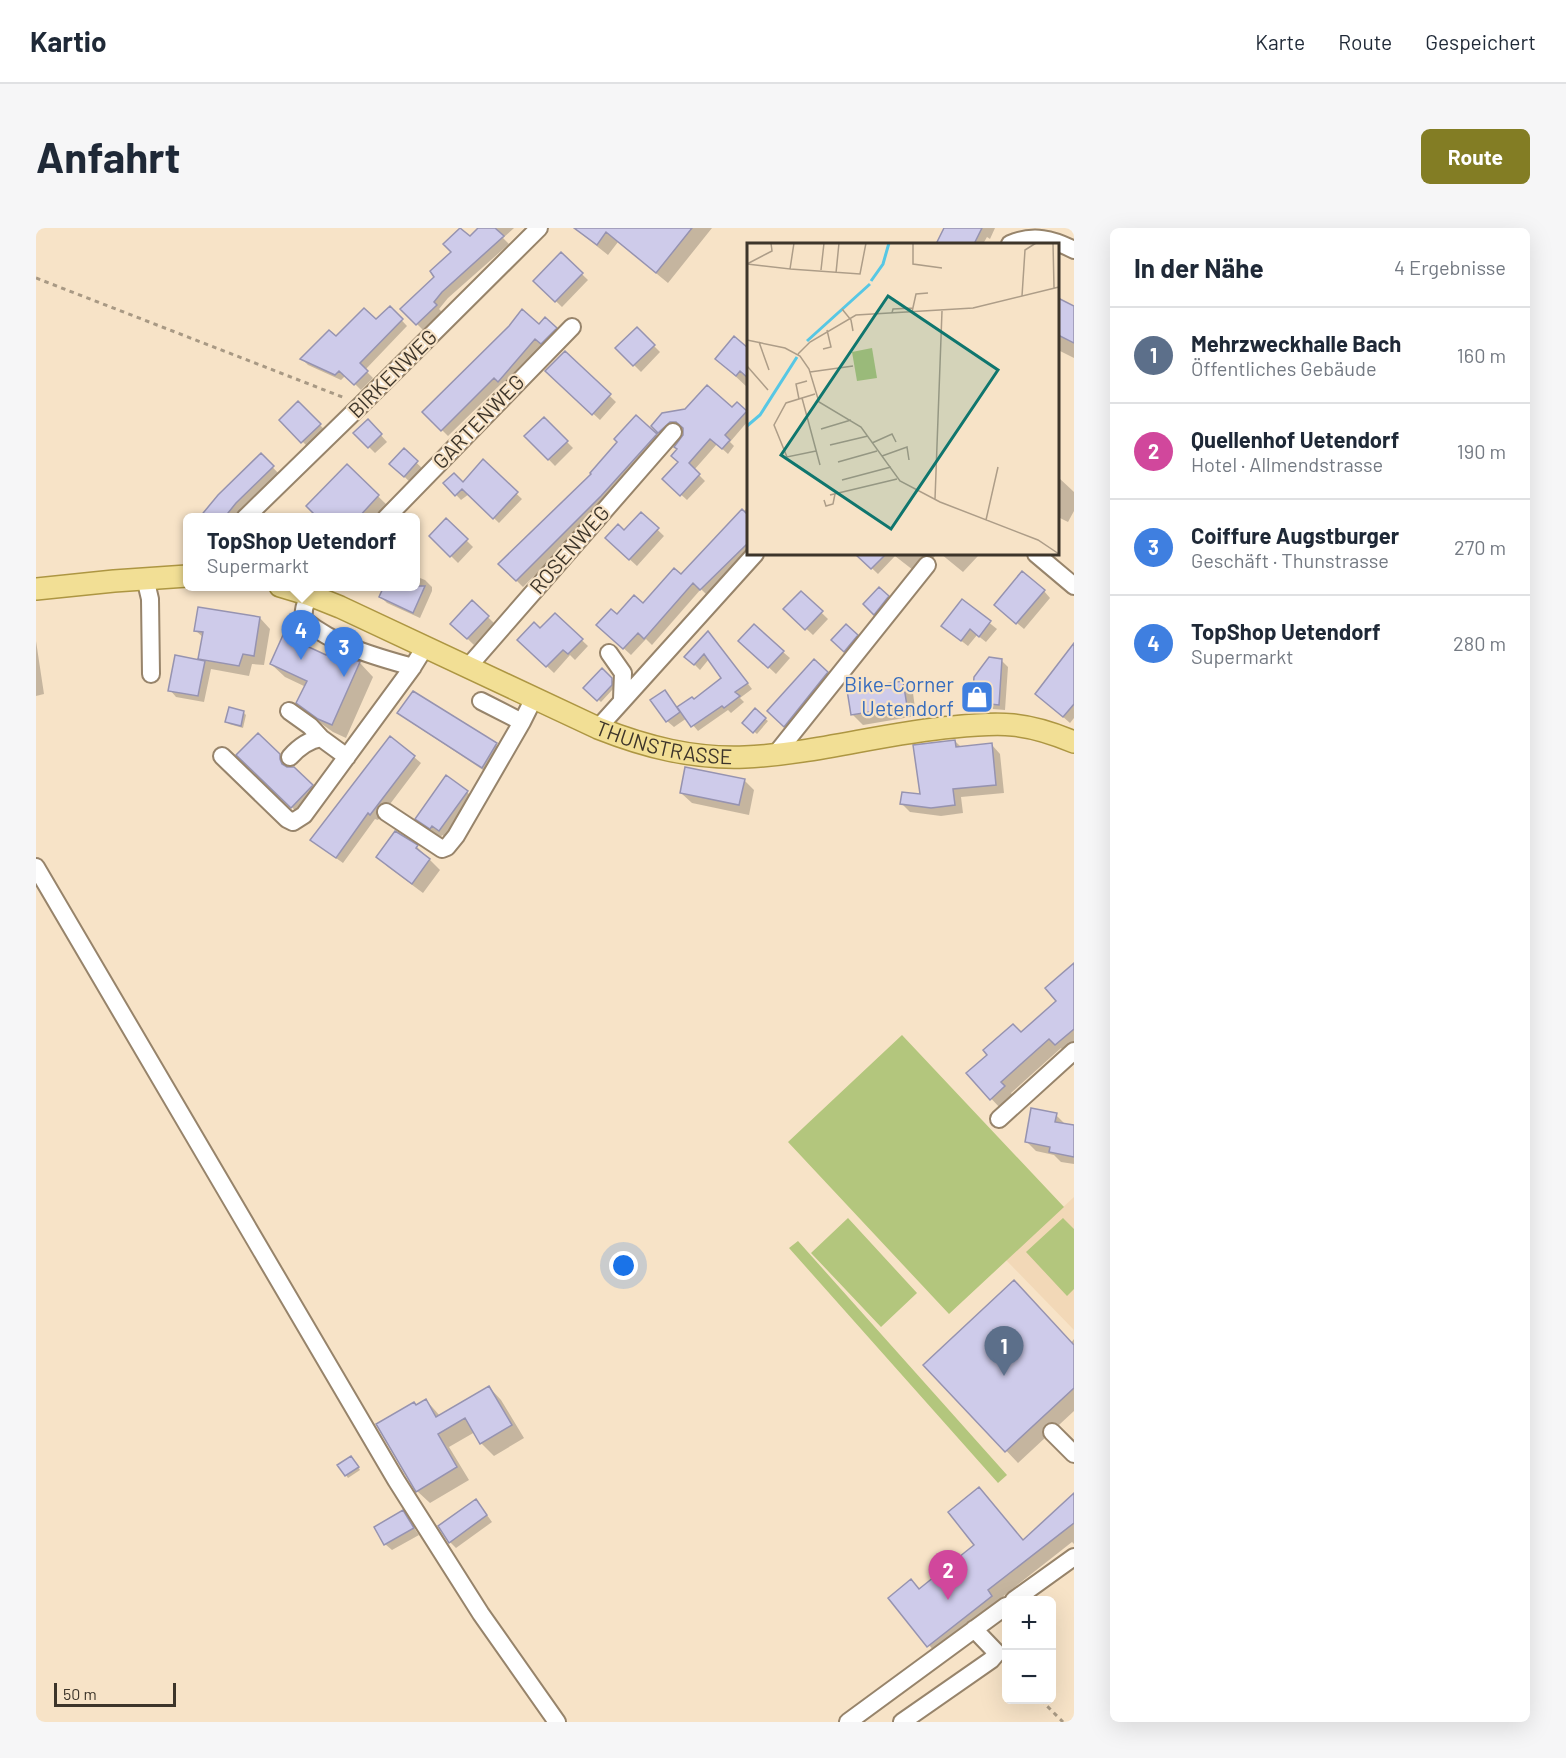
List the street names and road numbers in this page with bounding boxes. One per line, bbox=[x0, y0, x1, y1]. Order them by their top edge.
street label: BIRKENWEG bbox=[342, 323, 441, 422]
street label: GARTENWEG bbox=[427, 369, 529, 473]
street label: ROSENWEG bbox=[524, 500, 614, 598]
street label: THUNSTRASSE bbox=[592, 714, 733, 768]

